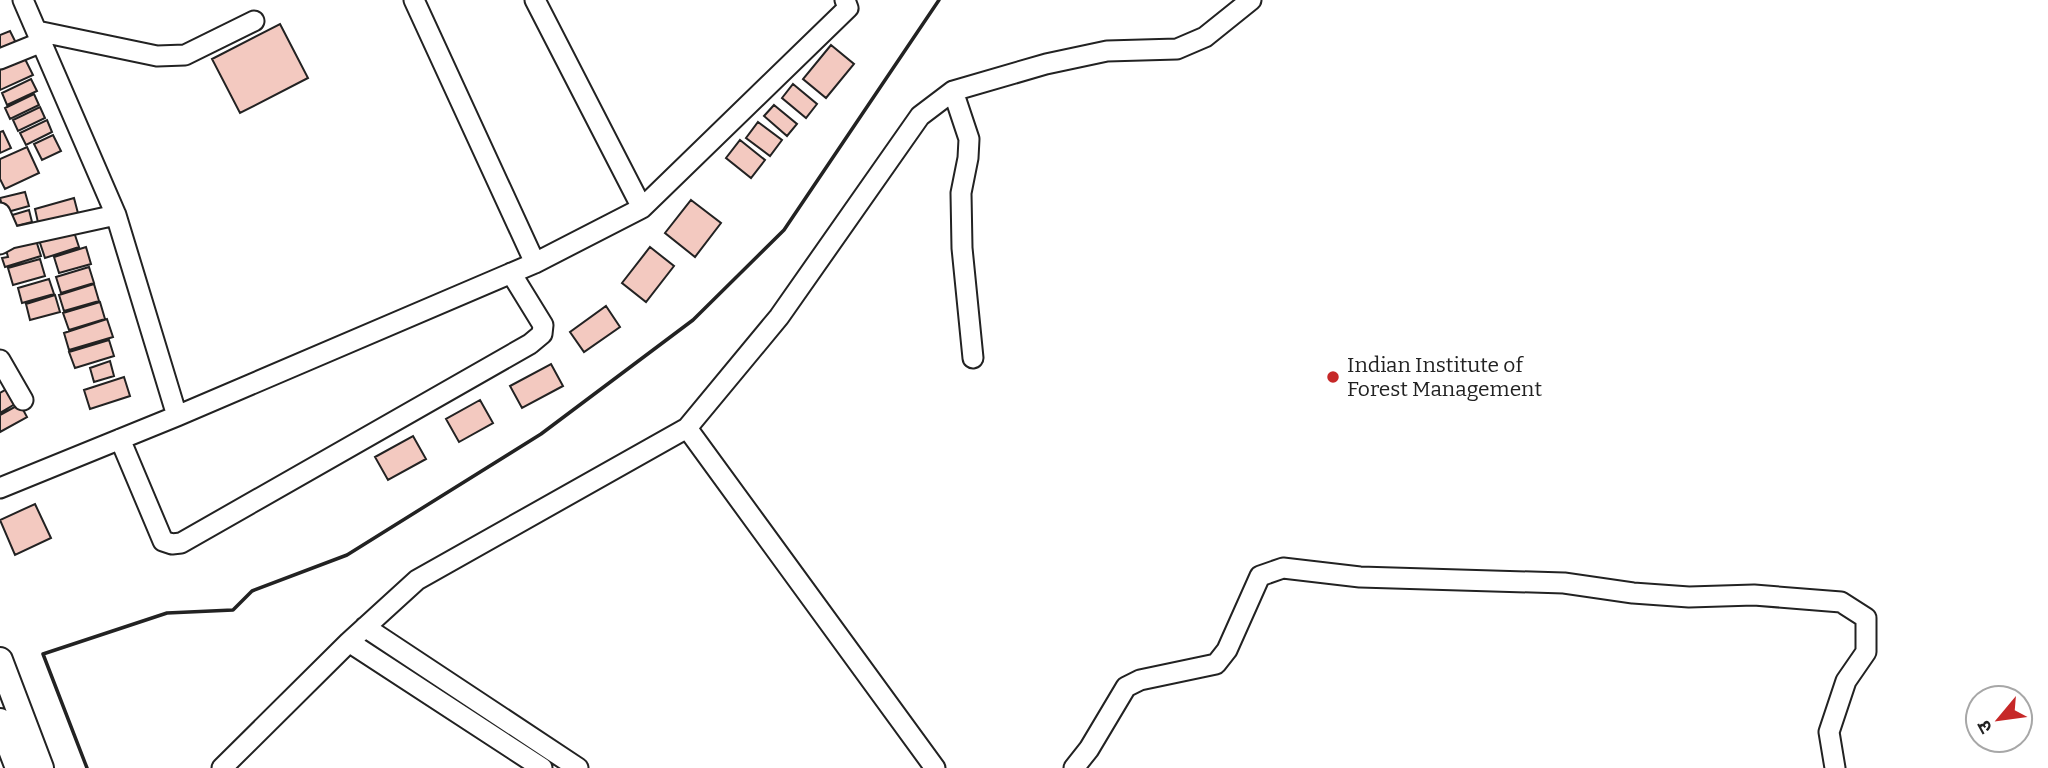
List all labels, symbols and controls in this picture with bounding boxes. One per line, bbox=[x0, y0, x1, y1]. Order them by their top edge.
place label: Indian Institute of Forest Management bbox=[1347, 352, 1542, 402]
marker: Indian Institute of Forest Management bbox=[1325, 369, 1341, 385]
north arrow bbox=[1964, 684, 2034, 754]
text: उ bbox=[1971, 716, 1997, 737]

